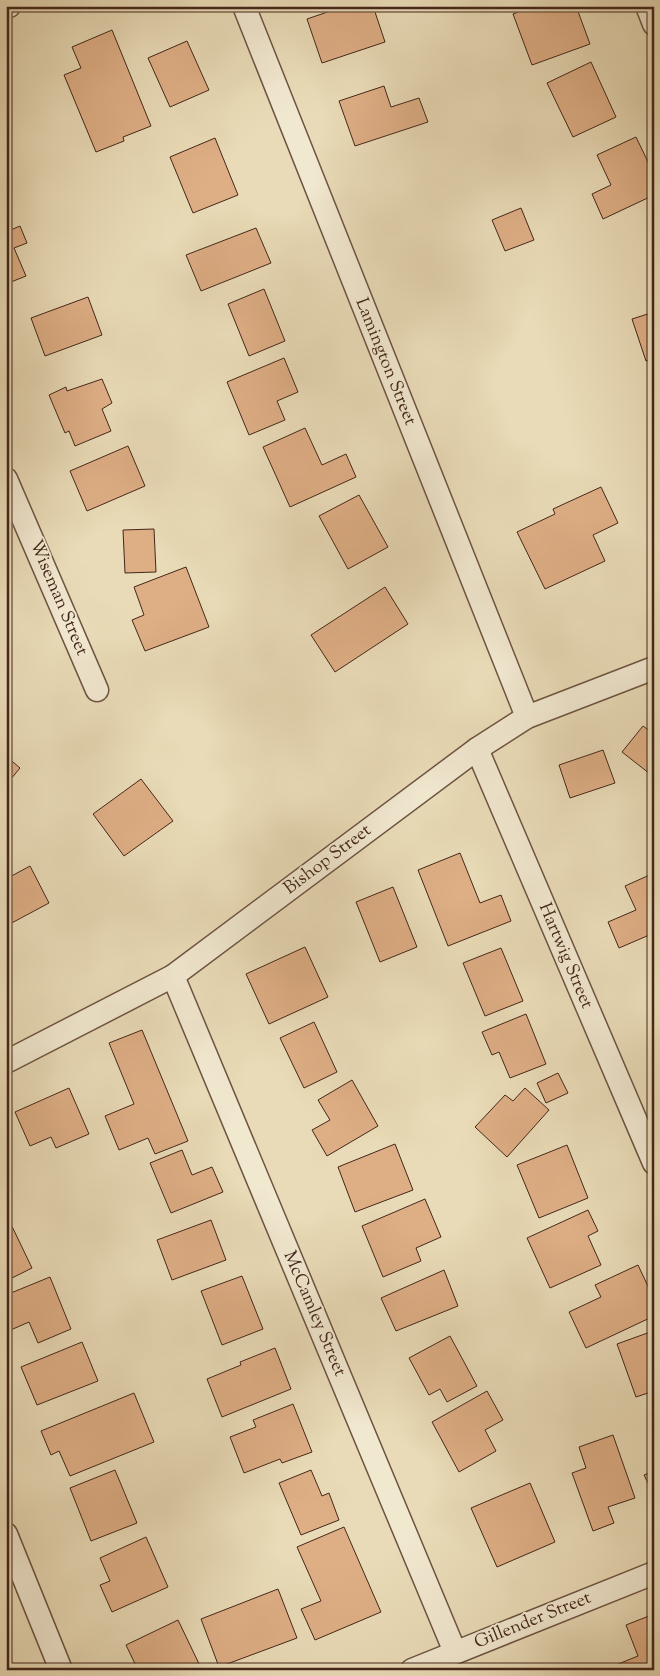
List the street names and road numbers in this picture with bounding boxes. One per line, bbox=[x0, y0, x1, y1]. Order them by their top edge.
street label: Lamington Street bbox=[348, 294, 422, 430]
street label: Wiseman Street bbox=[22, 536, 94, 660]
street label: Bishop Street bbox=[279, 818, 377, 902]
street label: Hartwig Street bbox=[531, 899, 599, 1013]
street label: McCamley Street bbox=[276, 1247, 352, 1381]
street label: Gillender Street bbox=[471, 1586, 595, 1656]

